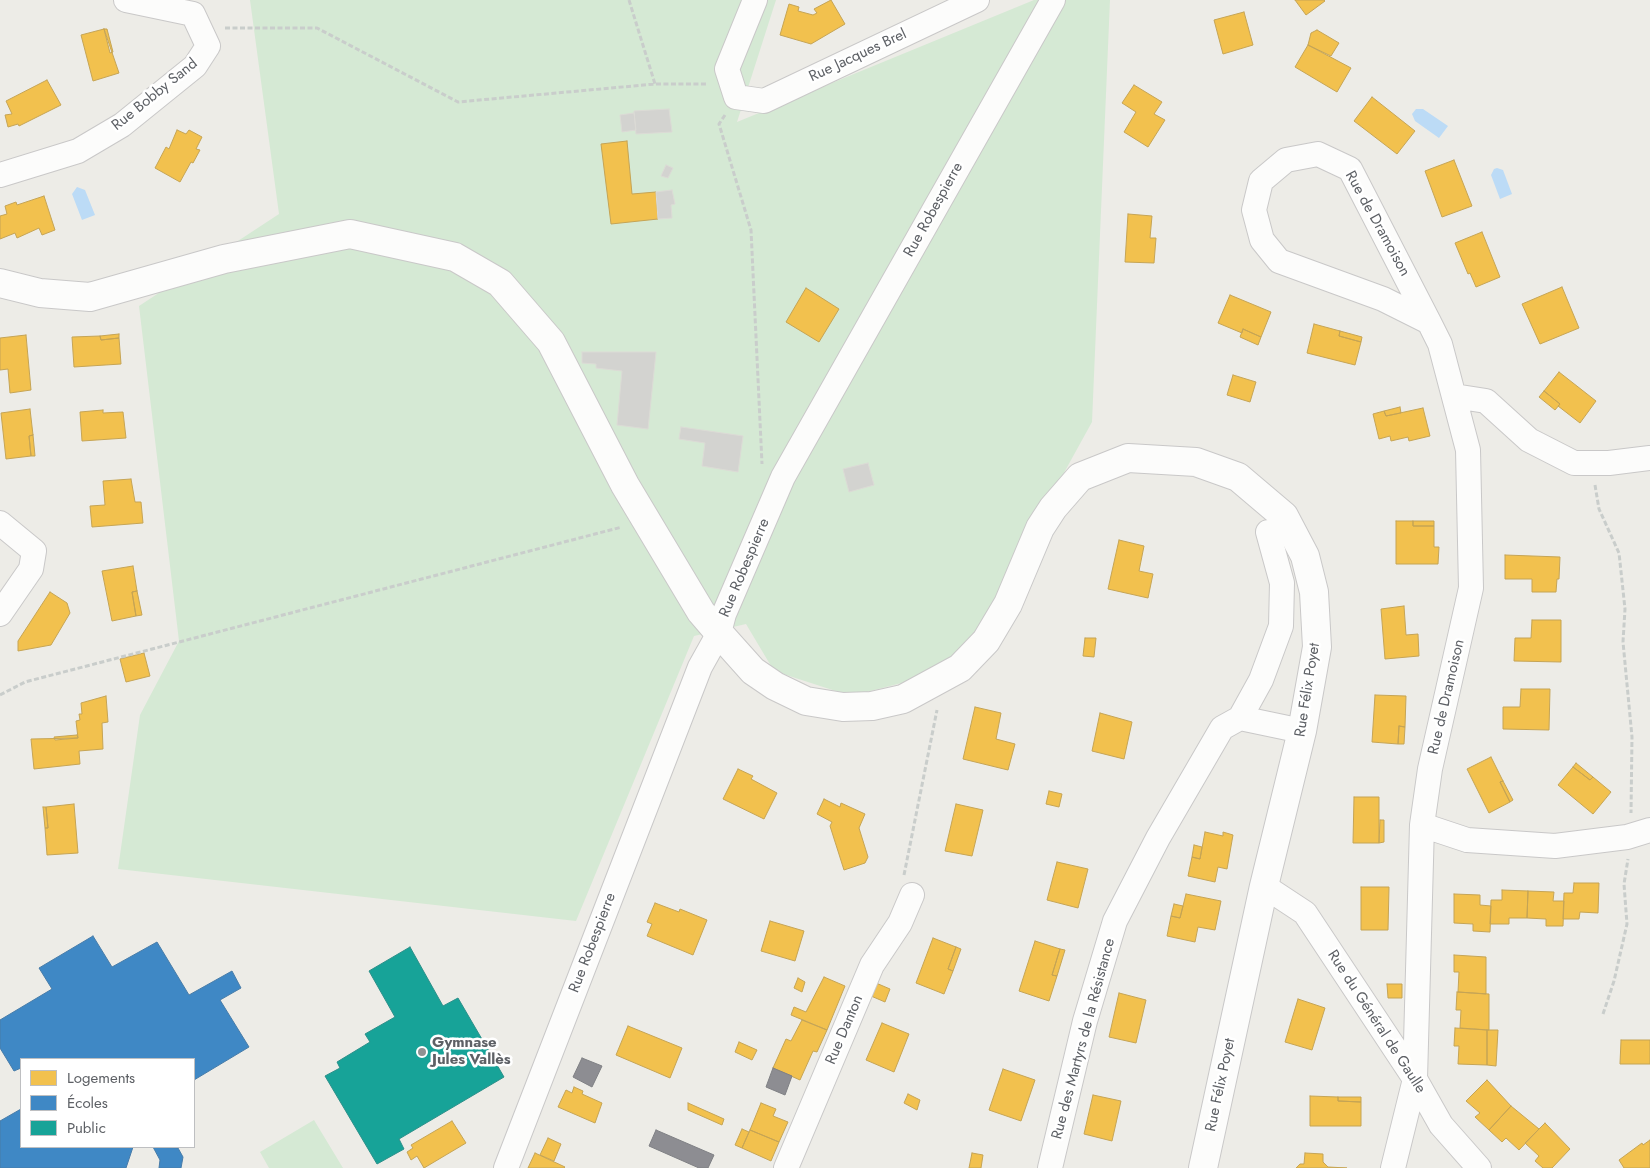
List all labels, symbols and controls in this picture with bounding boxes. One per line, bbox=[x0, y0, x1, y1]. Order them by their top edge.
street label: Rue Jacques Brel bbox=[806, 26, 910, 86]
street label: Rue Bobby Sand bbox=[109, 55, 201, 135]
street label: Rue Robespierre bbox=[901, 160, 967, 260]
street label: Rue de Dramoison bbox=[1341, 168, 1413, 280]
street label: Rue Robespierre bbox=[716, 516, 774, 620]
street label: Rue de Dramoison bbox=[1425, 638, 1469, 756]
street label: Rue Félix Poyet bbox=[1292, 642, 1324, 738]
street label: Rue Robespierre bbox=[566, 891, 620, 995]
street label: Rue des Martyrs de la Résistance bbox=[1048, 937, 1120, 1141]
street label: Rue du Général de Gaulle bbox=[1323, 947, 1429, 1097]
street label: Rue Danton bbox=[822, 993, 868, 1067]
place label: Gymnase Jules Vallès bbox=[432, 1034, 511, 1069]
street label: Rue Félix Poyet bbox=[1202, 1037, 1240, 1133]
marker: Gymnase Jules Vallès bbox=[416, 1046, 428, 1058]
legend bbox=[20, 1058, 195, 1148]
text: Logements bbox=[67, 1067, 135, 1089]
text: Écoles bbox=[67, 1092, 108, 1114]
text: Public bbox=[67, 1117, 106, 1139]

